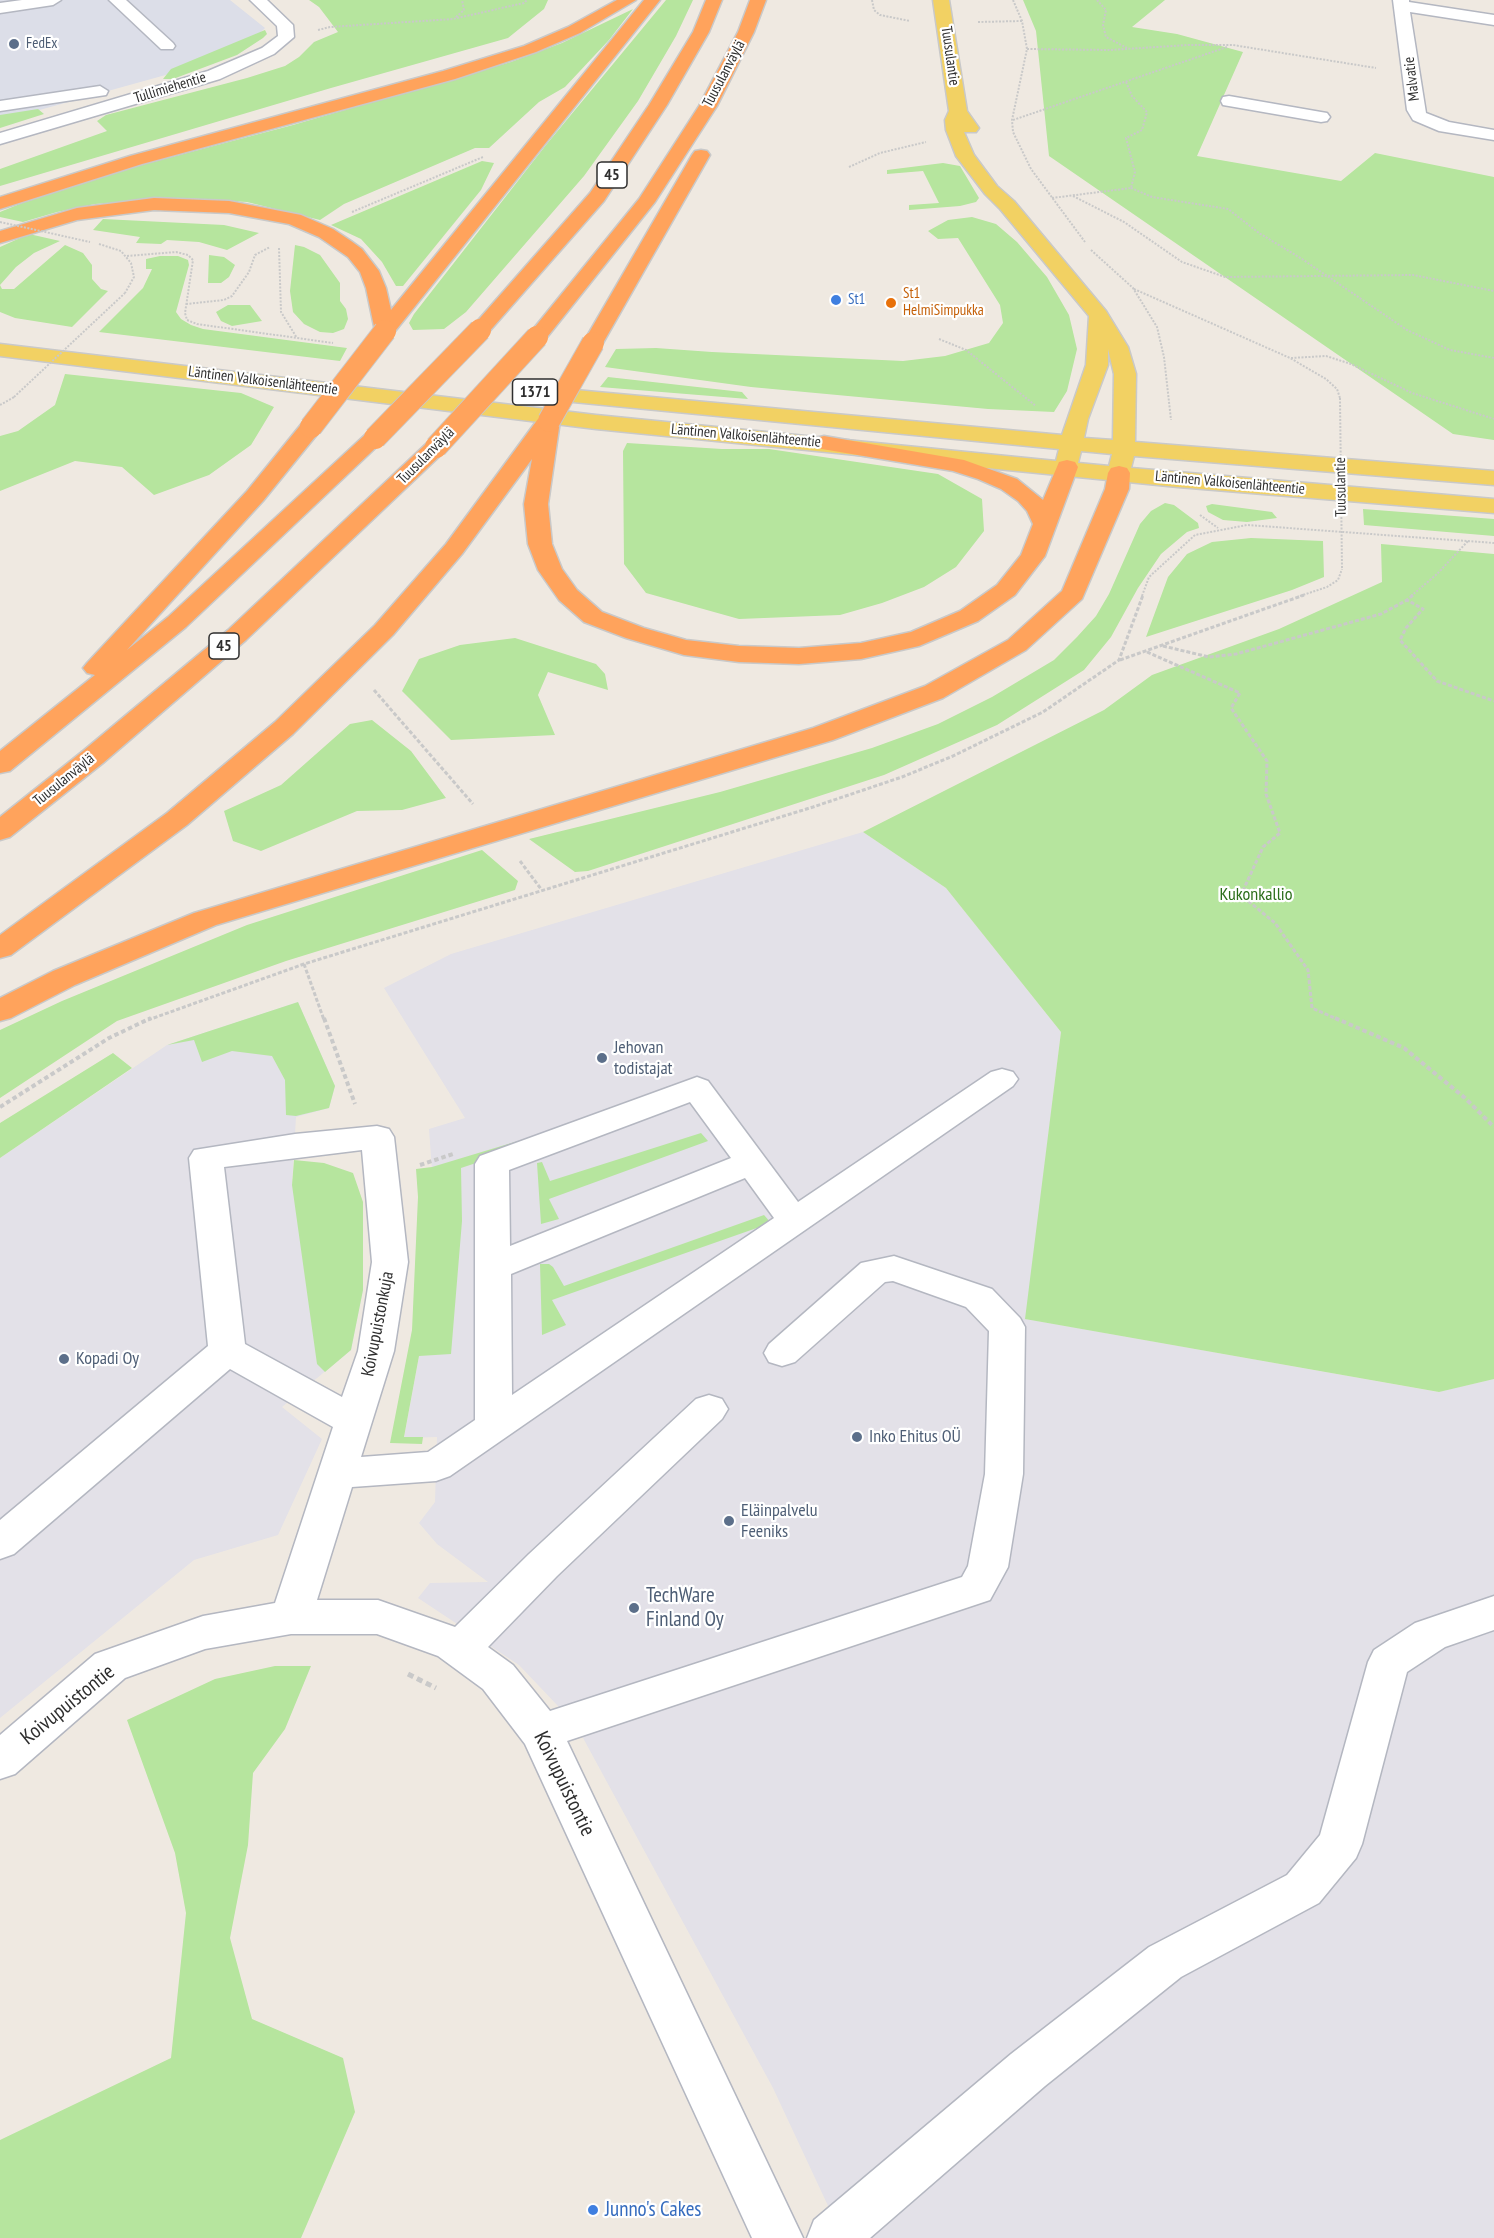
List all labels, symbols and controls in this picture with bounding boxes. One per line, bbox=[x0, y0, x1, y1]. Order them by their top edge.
street label: Tuusulantie bbox=[937, 25, 963, 87]
place label: FedEx bbox=[26, 35, 57, 53]
marker: FedEx bbox=[7, 37, 21, 51]
street label: Tuusulanväylä bbox=[699, 38, 749, 110]
street label: Malvatie bbox=[1400, 56, 1424, 102]
street label: Tullimiehentie bbox=[132, 69, 208, 107]
road number: 45 bbox=[597, 162, 627, 188]
place label: St1 HelmiSimpukka bbox=[903, 285, 984, 320]
place label: St1 bbox=[848, 291, 865, 309]
marker: St1 bbox=[829, 293, 843, 307]
marker: St1 HelmiSimpukka bbox=[884, 296, 898, 310]
street label: Läntinen Valkoisenlähteentie bbox=[187, 363, 339, 399]
road number: 1371 bbox=[512, 379, 558, 405]
street label: Läntinen Valkoisenlähteentie bbox=[670, 420, 822, 452]
street label: Tuusulanväylä bbox=[394, 424, 458, 488]
street label: Tuusulantie bbox=[1331, 457, 1351, 517]
street label: Läntinen Valkoisenlähteentie bbox=[1154, 467, 1306, 499]
road number: 45 bbox=[209, 633, 239, 659]
street label: Tuusulanväylä bbox=[30, 750, 98, 810]
park label: Kukonkallio bbox=[1219, 884, 1293, 906]
place label: Jehovan todistajat bbox=[614, 1037, 673, 1080]
marker: Jehovan todistajat bbox=[595, 1051, 609, 1065]
street label: Koivupuistonkuja bbox=[357, 1270, 399, 1378]
place label: Kopadi Oy bbox=[76, 1348, 139, 1370]
marker: Kopadi Oy bbox=[57, 1352, 71, 1366]
place label: Inko Ehitus OÜ bbox=[869, 1426, 961, 1448]
marker: Inko Ehitus OÜ bbox=[850, 1430, 864, 1444]
place label: Eläinpalvelu Feeniks bbox=[741, 1500, 818, 1543]
marker: Eläinpalvelu Feeniks bbox=[722, 1514, 736, 1528]
place label: TechWare Finland Oy bbox=[646, 1583, 724, 1633]
marker: TechWare Finland Oy bbox=[627, 1601, 641, 1615]
street label: Koivupuistontie bbox=[16, 1660, 120, 1750]
street label: Koivupuistontie bbox=[528, 1728, 600, 1840]
place label: Junno's Cakes bbox=[605, 2197, 701, 2223]
marker: Junno's Cakes bbox=[586, 2203, 600, 2217]

